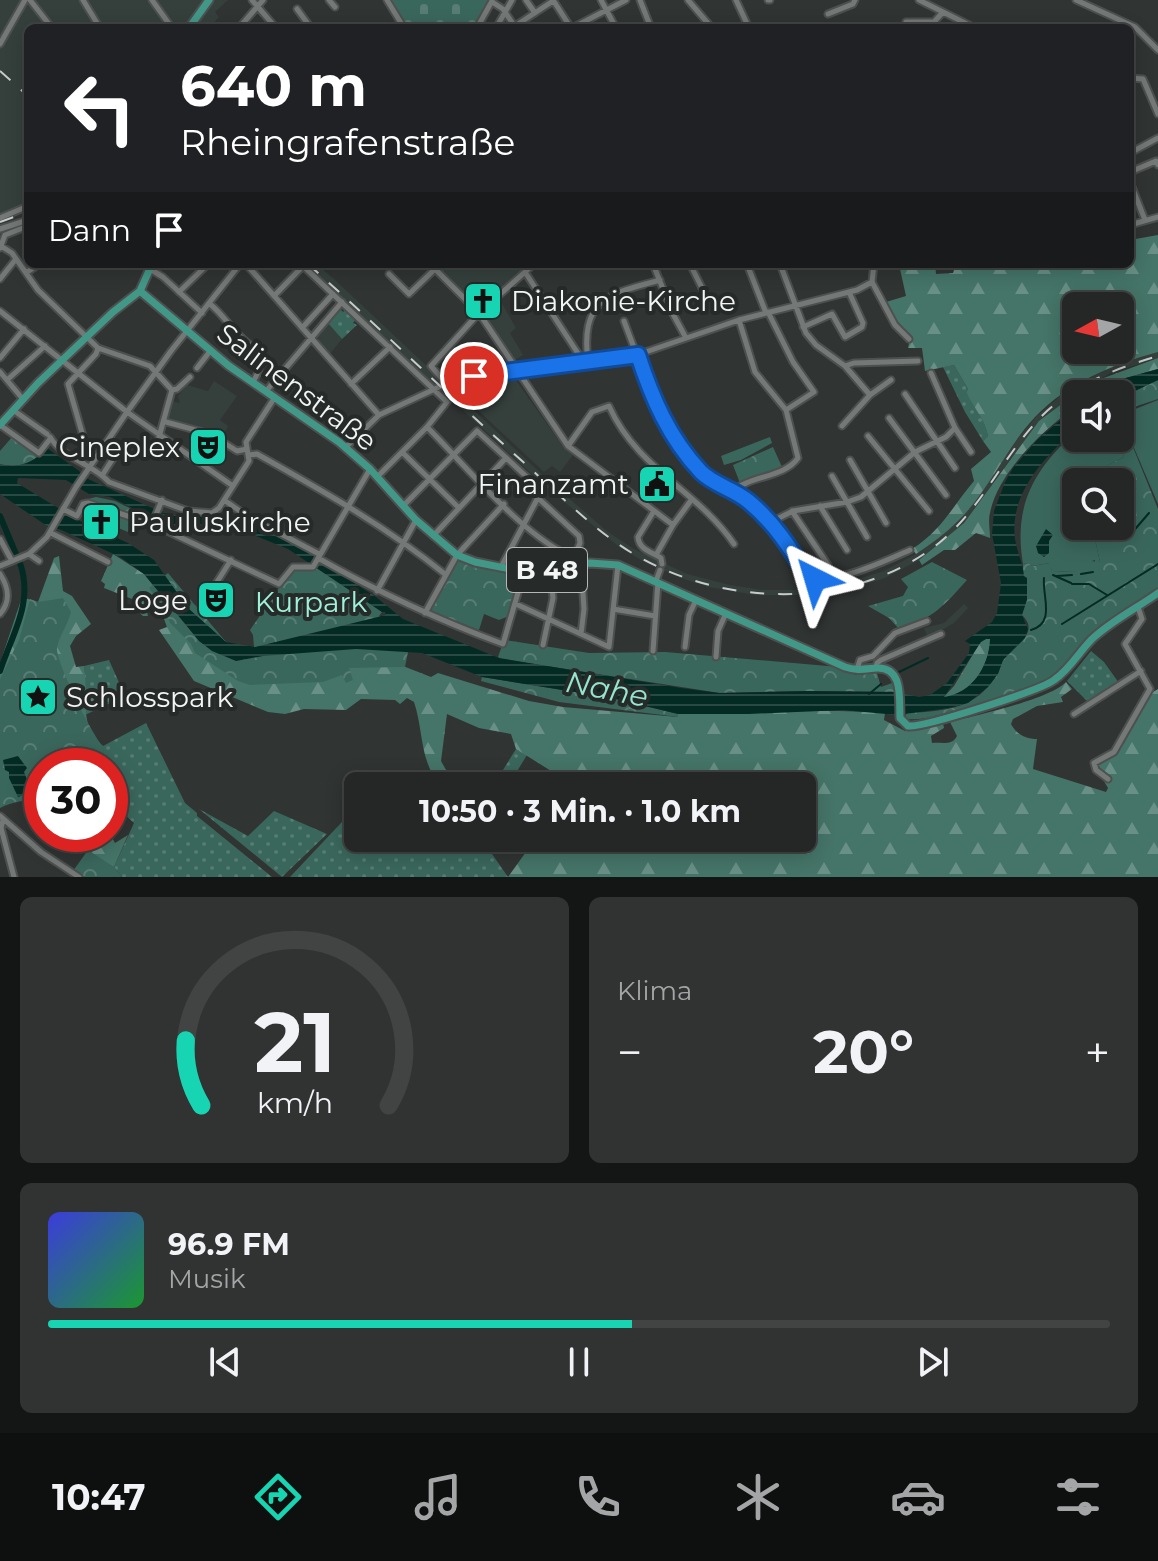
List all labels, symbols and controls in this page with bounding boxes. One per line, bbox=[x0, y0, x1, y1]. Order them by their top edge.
text: 640 m bbox=[180, 52, 367, 120]
icon: left bbox=[48, 56, 152, 160]
text: Rheingrafenstraße bbox=[180, 120, 515, 164]
icon: arrive bbox=[147, 208, 191, 252]
text: Dann bbox=[48, 212, 131, 249]
church icon: Diakonie-Kirche bbox=[462, 280, 504, 322]
place label: Diakonie-Kirche bbox=[511, 284, 736, 318]
north arrow bbox=[1062, 292, 1134, 364]
map controls bbox=[1062, 292, 1134, 540]
street label: Salinenstraße bbox=[211, 316, 383, 458]
pin bbox=[440, 342, 508, 410]
icon: arrive bbox=[452, 354, 496, 398]
button: sound bbox=[1062, 380, 1134, 452]
theatre icon: Cineplex bbox=[187, 426, 229, 468]
place label: Cineplex bbox=[59, 430, 180, 464]
public building icon: Finanzamt bbox=[636, 463, 678, 505]
place label: Finanzamt bbox=[477, 467, 629, 501]
button: search bbox=[1062, 468, 1134, 540]
church icon: Pauluskirche bbox=[80, 501, 122, 543]
place label: Pauluskirche bbox=[129, 505, 311, 539]
position arrow bbox=[773, 537, 857, 621]
road number: B 48 bbox=[507, 548, 587, 592]
theatre icon: Loge bbox=[195, 579, 237, 621]
place label: Loge bbox=[118, 583, 188, 617]
park label: Kurpark bbox=[255, 585, 367, 619]
water label: Nahe bbox=[563, 663, 651, 715]
place icon: Schlosspark bbox=[17, 676, 59, 718]
place label: Schlosspark bbox=[66, 680, 234, 714]
speed limit sign: 30 bbox=[24, 748, 128, 852]
text: 10:50 · 3 Min. · 1.0 km bbox=[419, 793, 741, 830]
text: Klima bbox=[617, 975, 692, 1007]
text: 21 bbox=[254, 991, 335, 1093]
text: 20° bbox=[813, 1015, 914, 1088]
text: − bbox=[617, 1025, 642, 1079]
text: + bbox=[1085, 1025, 1110, 1079]
text: km/h bbox=[256, 1085, 333, 1120]
text: 96.9 FM bbox=[168, 1226, 290, 1263]
text: Musik bbox=[168, 1263, 246, 1295]
icon: previous bbox=[203, 1340, 247, 1384]
icon: pause bbox=[557, 1340, 601, 1384]
icon: next bbox=[911, 1340, 955, 1384]
icon: directions bbox=[250, 1469, 306, 1525]
icon: music bbox=[410, 1469, 466, 1525]
icon: phone bbox=[570, 1469, 626, 1525]
icon: climate bbox=[730, 1469, 786, 1525]
icon: car bbox=[890, 1469, 946, 1525]
icon: filters bbox=[1050, 1469, 1106, 1525]
text: 10:47 bbox=[52, 1475, 146, 1519]

